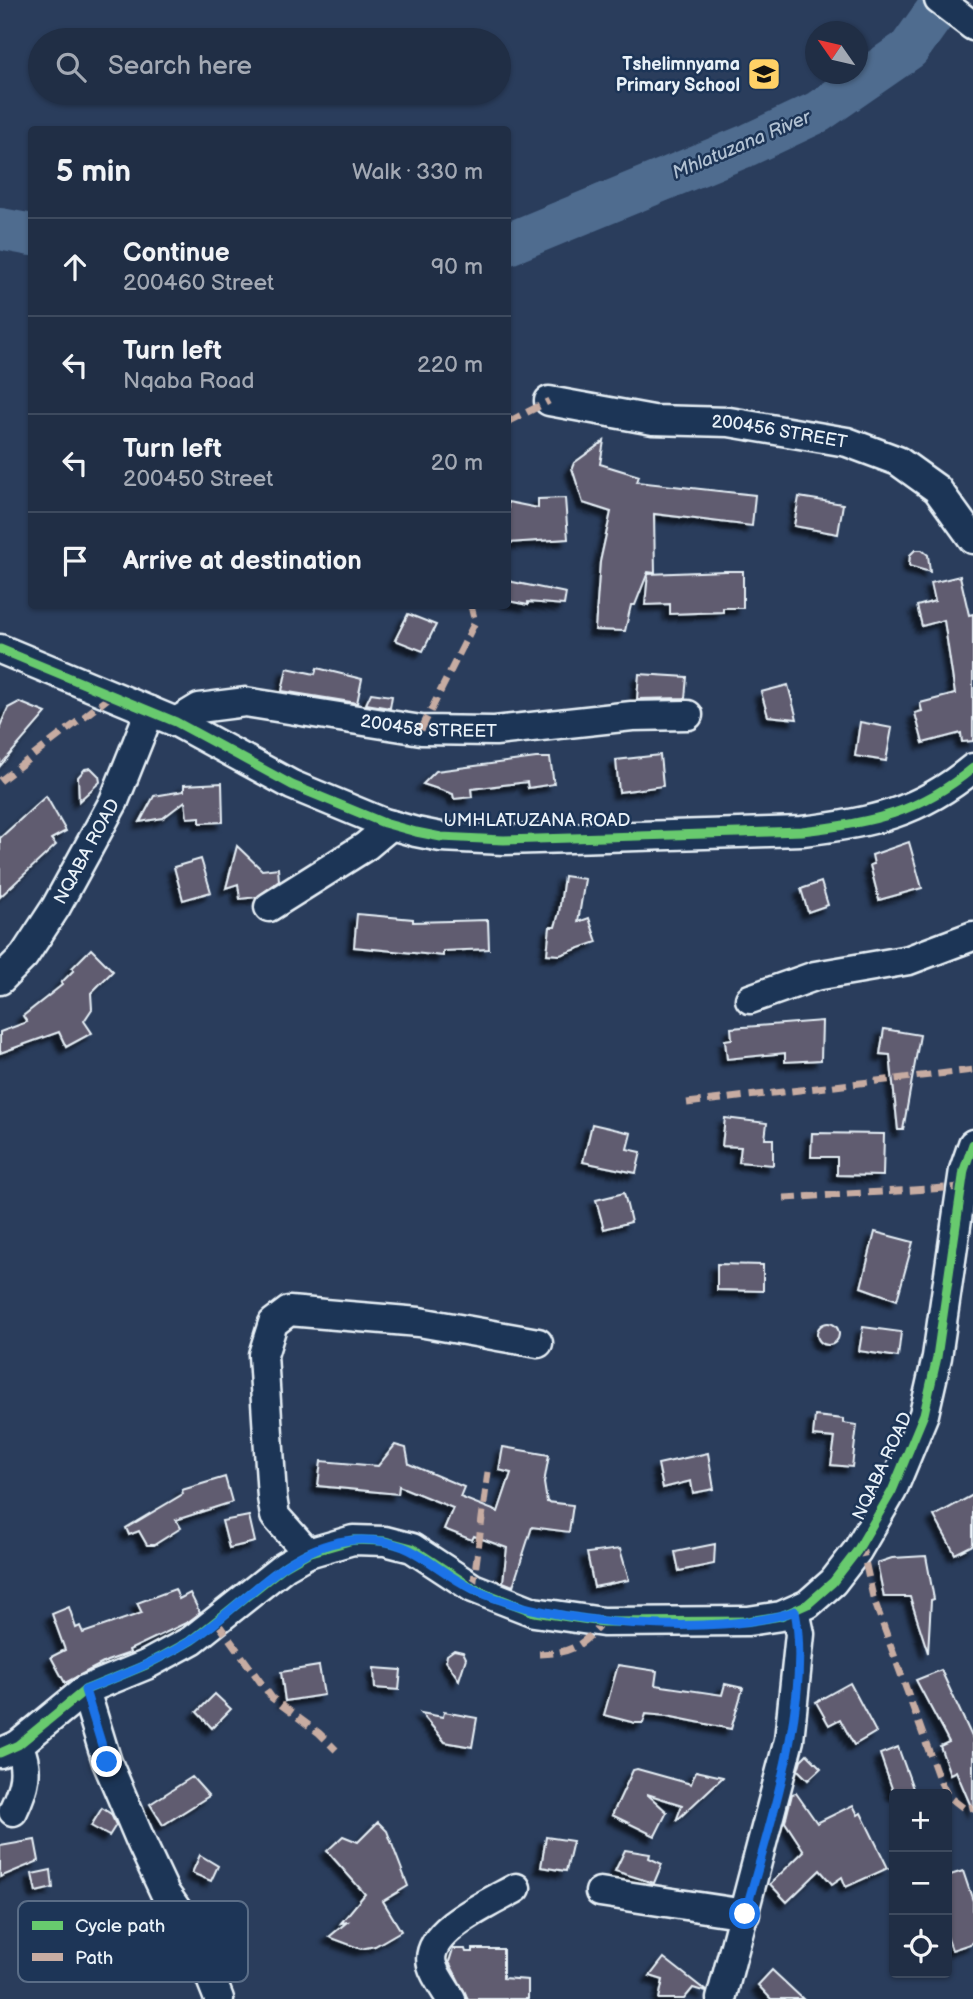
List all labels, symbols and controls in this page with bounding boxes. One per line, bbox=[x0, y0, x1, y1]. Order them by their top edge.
north arrow bbox=[805, 21, 868, 84]
search box bbox=[28, 28, 511, 105]
icon: search bbox=[52, 48, 90, 86]
text: Search here bbox=[108, 51, 252, 82]
place label: Tshelimnyama Primary School bbox=[616, 54, 740, 96]
school or university icon: Tshelimnyama Primary School bbox=[745, 55, 783, 93]
water label: Mhlatuzana River bbox=[669, 105, 815, 185]
text: 5 min bbox=[56, 154, 131, 190]
text: Walk · 330 m bbox=[352, 158, 483, 186]
text: Continue bbox=[123, 238, 230, 269]
icon: ahead bbox=[56, 248, 94, 286]
text: 90 m bbox=[431, 253, 483, 281]
text: 200460 Street bbox=[123, 269, 274, 297]
text: Turn left bbox=[123, 336, 222, 367]
icon: left bbox=[56, 346, 94, 384]
text: 220 m bbox=[417, 351, 483, 379]
text: Nqaba Road bbox=[123, 367, 255, 395]
street label: 200456 STREET bbox=[711, 412, 849, 453]
text: Turn left bbox=[123, 434, 222, 465]
icon: left bbox=[56, 444, 94, 482]
text: 20 m bbox=[431, 449, 483, 477]
text: 200450 Street bbox=[123, 465, 273, 493]
icon: arrive bbox=[56, 542, 94, 580]
text: Arrive at destination bbox=[123, 546, 362, 577]
street label: 200458 STREET bbox=[359, 711, 497, 742]
street label: NQABA ROAD bbox=[50, 795, 124, 908]
street label: UMHLATUZANA ROAD bbox=[444, 810, 630, 831]
street label: NQABA ROAD bbox=[848, 1409, 917, 1524]
route end bbox=[91, 1746, 122, 1777]
map controls bbox=[889, 1789, 952, 1978]
button: + bbox=[889, 1789, 952, 1852]
button: − bbox=[889, 1852, 952, 1915]
route start bbox=[729, 1898, 760, 1929]
legend bbox=[18, 1901, 248, 1982]
text: Cycle path bbox=[75, 1915, 165, 1938]
button: locate bbox=[889, 1915, 952, 1978]
text: Path bbox=[75, 1947, 113, 1970]

